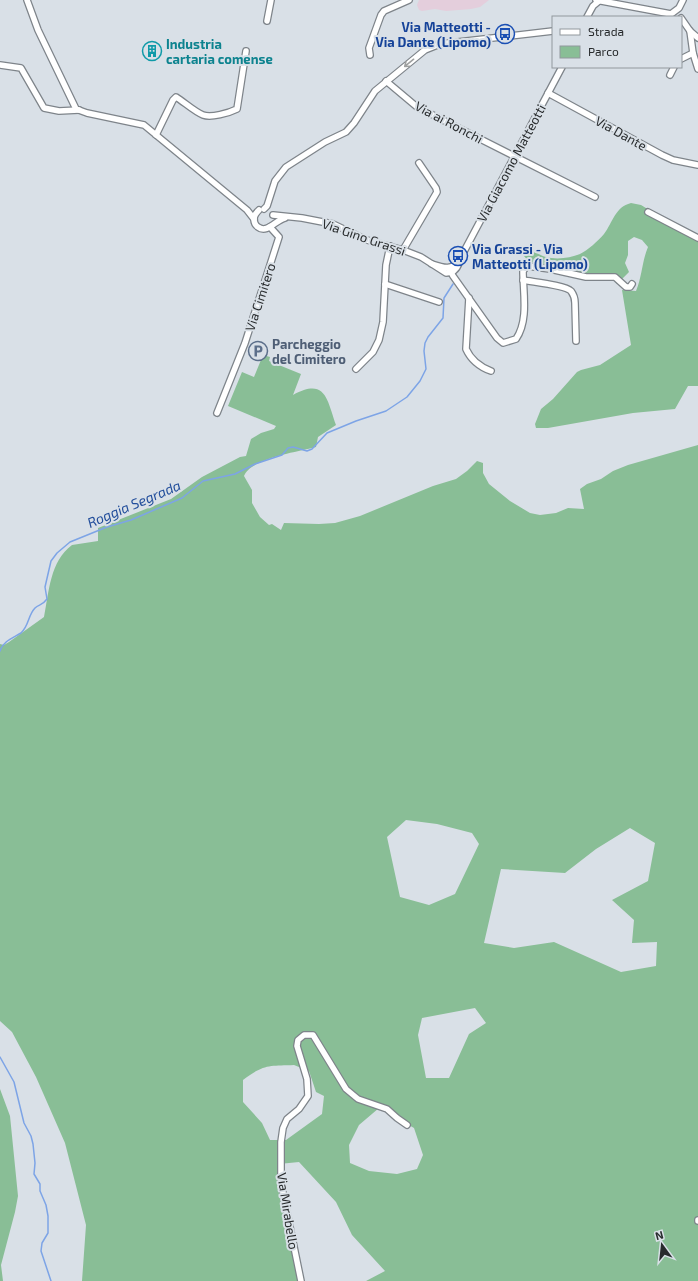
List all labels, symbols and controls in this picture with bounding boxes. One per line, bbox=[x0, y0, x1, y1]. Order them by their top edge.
legend bbox=[552, 16, 682, 68]
place label: Via Matteotti - Via Dante (Lipomo) bbox=[375, 19, 491, 50]
bus stop icon: Via Matteotti - Via Dante (Lipomo) bbox=[494, 23, 516, 45]
text: Strada bbox=[588, 24, 624, 38]
place label: Industria cartaria comense bbox=[166, 36, 273, 67]
building icon: Industria cartaria comense bbox=[141, 40, 163, 62]
text: Parco bbox=[588, 44, 619, 58]
one-way arrow bbox=[403, 59, 414, 68]
street label: Via ai Ronchi bbox=[412, 97, 486, 147]
street label: Via Giacomo Matteotti bbox=[473, 101, 549, 225]
street label: Via Dante bbox=[592, 112, 650, 154]
street label: Via Gino Grassi bbox=[320, 215, 408, 259]
place label: Via Grassi - Via Matteotti (Lipomo) bbox=[472, 241, 588, 272]
bus stop icon: Via Grassi - Via Matteotti (Lipomo) bbox=[447, 245, 469, 267]
street label: Via Cimitero bbox=[241, 261, 279, 333]
place label: Parcheggio del Cimitero bbox=[272, 336, 346, 367]
parking icon: Parcheggio del Cimitero bbox=[247, 340, 269, 362]
water label: Roggia Segrada bbox=[84, 476, 183, 531]
street label: Via Mirabello bbox=[274, 1171, 302, 1251]
north arrow bbox=[642, 1225, 682, 1265]
text: N bbox=[654, 1228, 665, 1242]

